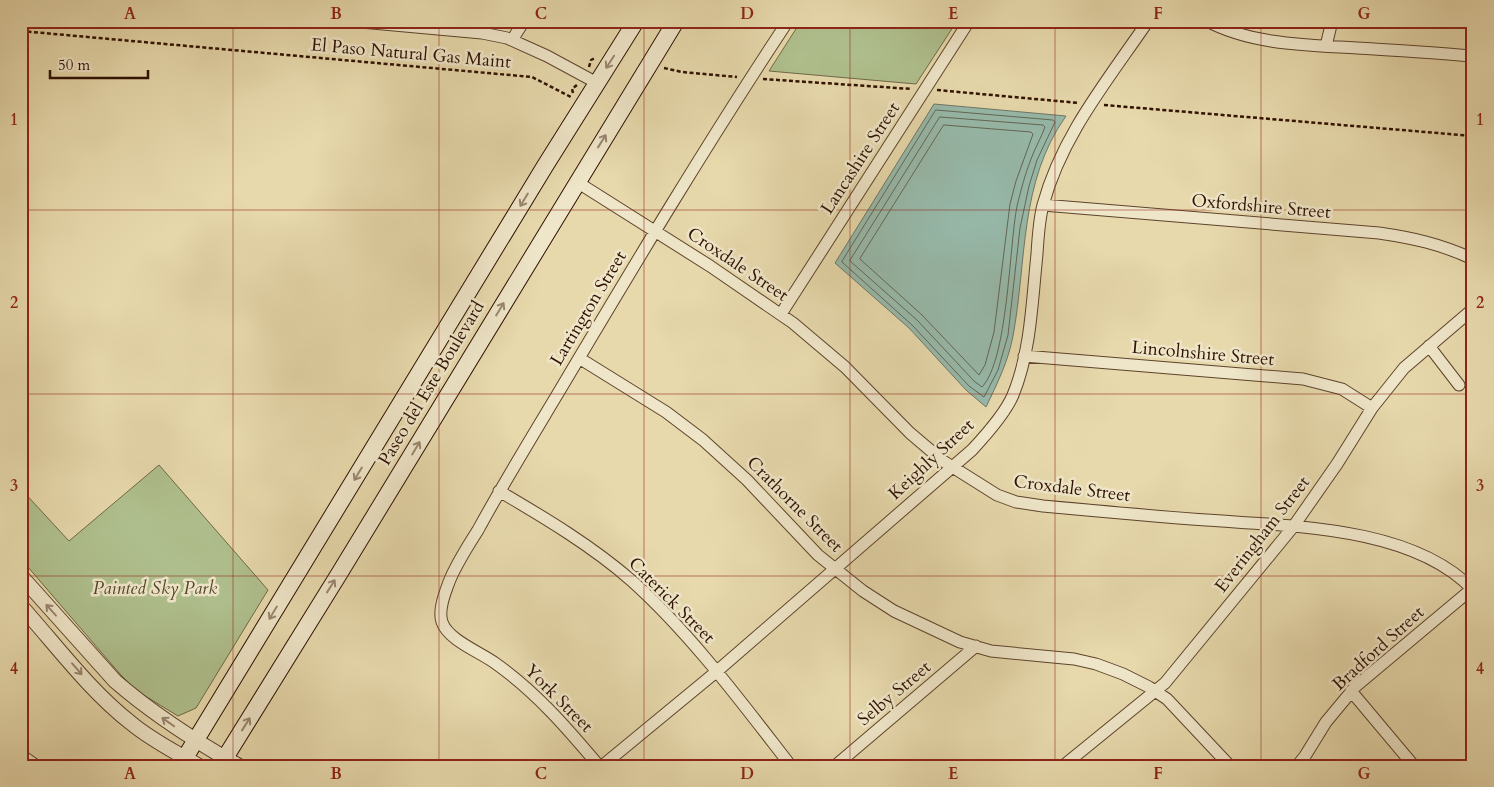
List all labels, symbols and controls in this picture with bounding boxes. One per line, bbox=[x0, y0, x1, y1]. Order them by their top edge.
text: A bbox=[124, 3, 136, 25]
text: B bbox=[330, 3, 342, 25]
text: C bbox=[535, 3, 547, 25]
text: D bbox=[740, 3, 754, 25]
text: E bbox=[948, 3, 958, 25]
text: F bbox=[1153, 3, 1163, 25]
text: G bbox=[1357, 3, 1371, 25]
street label: El Paso Natural Gas Maint bbox=[310, 32, 512, 75]
scale bar bbox=[50, 48, 148, 80]
text: 50 m bbox=[58, 55, 90, 75]
one-way arrow bbox=[604, 55, 614, 69]
street label: Lancashire Street bbox=[815, 97, 906, 219]
text: 1 bbox=[10, 109, 18, 131]
text: 1 bbox=[1476, 109, 1484, 131]
one-way arrow bbox=[598, 134, 608, 148]
street label: Oxfordshire Street bbox=[1190, 188, 1332, 225]
one-way arrow bbox=[518, 193, 528, 207]
street label: Croxdale Street bbox=[682, 221, 794, 308]
street label: Lartington Street bbox=[544, 246, 633, 370]
text: 2 bbox=[10, 292, 18, 314]
text: 2 bbox=[1476, 292, 1484, 314]
street label: Paseo del Este Boulevard bbox=[372, 296, 491, 470]
one-way arrow bbox=[495, 302, 505, 316]
street label: Lincolnshire Street bbox=[1131, 335, 1275, 372]
street label: Keighly Street bbox=[883, 413, 980, 506]
one-way arrow bbox=[411, 441, 421, 455]
street label: Crathorne Street bbox=[741, 451, 848, 558]
one-way arrow bbox=[352, 466, 362, 480]
street label: Croxdale Street bbox=[1012, 469, 1132, 508]
street label: Everingham Street bbox=[1209, 471, 1316, 598]
text: 3 bbox=[10, 475, 18, 497]
text: 3 bbox=[1476, 475, 1484, 497]
street label: Caterick Street bbox=[623, 552, 721, 649]
park label: Painted Sky Park bbox=[93, 576, 217, 601]
one-way arrow bbox=[327, 580, 337, 594]
street label: Bradford Street bbox=[1327, 600, 1430, 696]
one-way arrow bbox=[45, 603, 57, 616]
one-way arrow bbox=[268, 605, 278, 619]
street label: Selby Street bbox=[852, 655, 937, 732]
text: 4 bbox=[10, 658, 18, 680]
text: 4 bbox=[1476, 658, 1484, 680]
street label: York Street bbox=[519, 659, 599, 738]
one-way arrow bbox=[71, 662, 82, 675]
one-way arrow bbox=[161, 717, 175, 727]
one-way arrow bbox=[241, 718, 251, 732]
text: A bbox=[124, 763, 136, 785]
text: B bbox=[330, 763, 342, 785]
text: C bbox=[535, 763, 547, 785]
text: D bbox=[740, 763, 754, 785]
text: E bbox=[948, 763, 958, 785]
text: F bbox=[1153, 763, 1163, 785]
text: G bbox=[1357, 763, 1371, 785]

